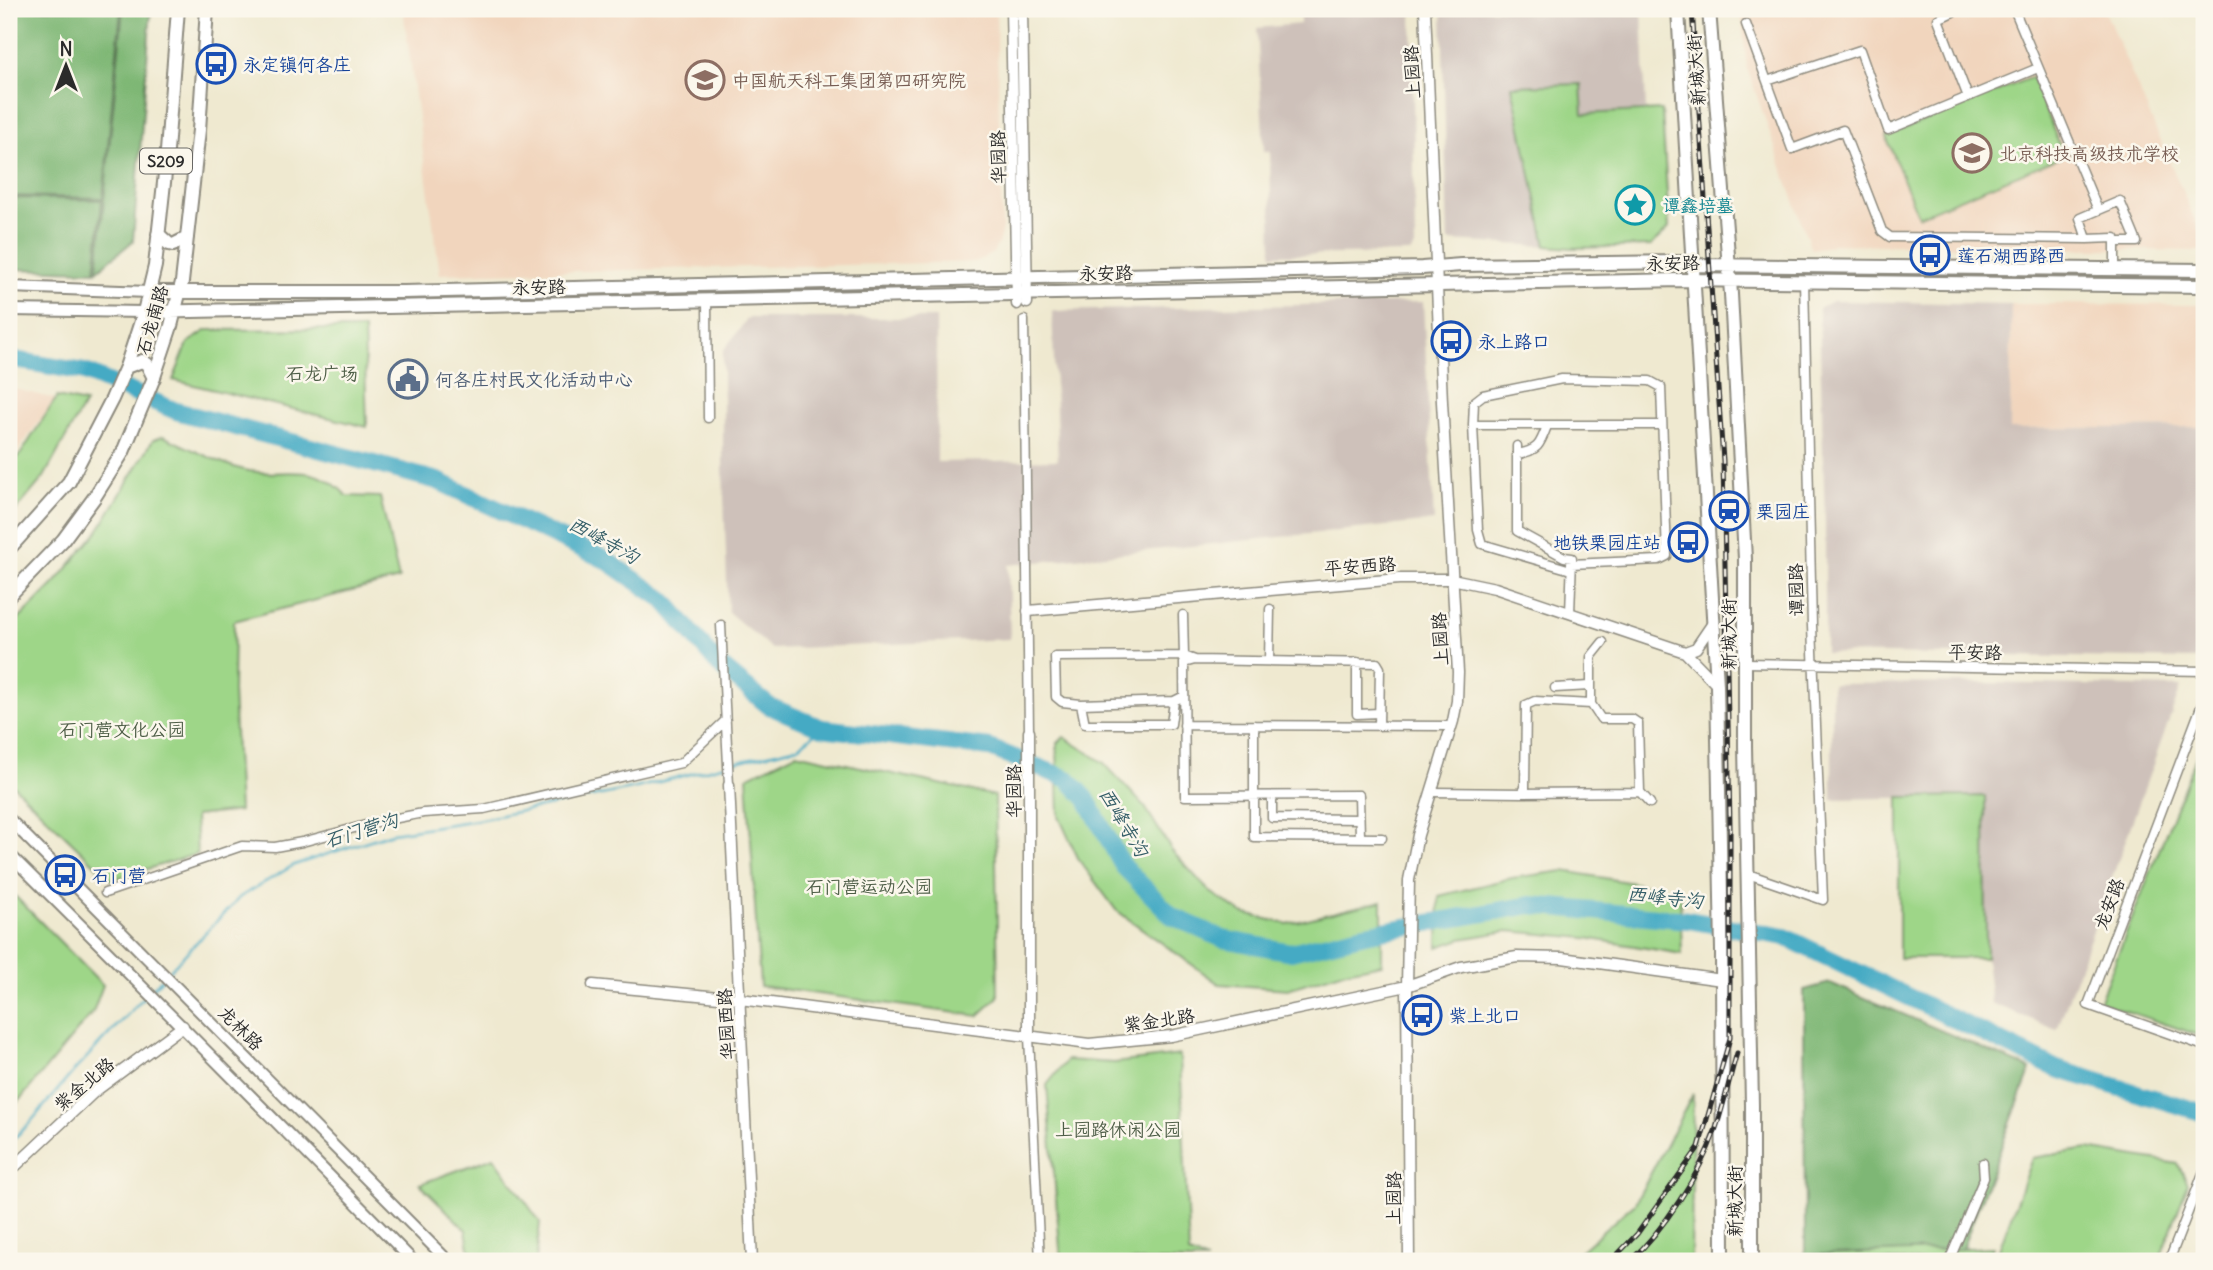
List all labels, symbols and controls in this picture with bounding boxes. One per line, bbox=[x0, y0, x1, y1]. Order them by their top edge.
north arrow bbox=[32, 32, 102, 102]
street label: 新城大街 bbox=[1682, 33, 1710, 107]
text: N bbox=[59, 37, 73, 61]
bus stop icon: 永定镇何各庄 bbox=[195, 43, 237, 85]
street label: 上园路 bbox=[1399, 44, 1425, 100]
place label: 永定镇何各庄 bbox=[243, 53, 351, 76]
school or university icon: 中国航天科工集团第四研究院 bbox=[684, 59, 726, 101]
place label: 中国航天科工集团第四研究院 bbox=[732, 69, 966, 92]
street label: 华园路 bbox=[986, 130, 1010, 184]
school or university icon: 北京科技高级技术学校 bbox=[1951, 132, 1993, 174]
place label: 北京科技高级技术学校 bbox=[1999, 142, 2179, 165]
road number: S209 bbox=[140, 148, 192, 174]
place icon: 谭鑫培墓 bbox=[1614, 184, 1656, 226]
place label: 谭鑫培墓 bbox=[1662, 194, 1734, 217]
bus stop icon: 莲石湖西路西 bbox=[1909, 234, 1951, 276]
place label: 莲石湖西路西 bbox=[1957, 244, 2065, 267]
street label: 永安路 bbox=[1646, 251, 1700, 275]
street label: 永安路 bbox=[1079, 261, 1133, 285]
street label: 永安路 bbox=[512, 275, 566, 299]
street label: 石龙南路 bbox=[131, 282, 173, 358]
bus stop icon: 永上路口 bbox=[1430, 320, 1472, 362]
place label: 永上路口 bbox=[1478, 330, 1550, 353]
public building icon: 何各庄村民文化活动中心 bbox=[387, 358, 429, 400]
park label: 石龙广场 bbox=[286, 362, 358, 385]
place label: 何各庄村民文化活动中心 bbox=[435, 368, 633, 391]
station icon: 栗园庄 bbox=[1708, 490, 1750, 532]
place label: 栗园庄 bbox=[1756, 500, 1810, 523]
water label: 西峰寺沟 bbox=[565, 511, 645, 570]
bus stop icon: 地铁栗园庄站 bbox=[1667, 521, 1709, 563]
place label: 地铁栗园庄站 bbox=[1553, 531, 1661, 554]
street label: 平安西路 bbox=[1323, 552, 1397, 580]
street label: 谭园路 bbox=[1784, 563, 1808, 617]
street label: 新城大街 bbox=[1717, 598, 1740, 670]
street label: 上园路 bbox=[1427, 611, 1453, 667]
street label: 平安路 bbox=[1948, 640, 2002, 664]
park label: 石门营文化公园 bbox=[59, 718, 185, 741]
street label: 华园路 bbox=[1002, 764, 1025, 818]
water label: 西峰寺沟 bbox=[1094, 783, 1155, 862]
water label: 石门营沟 bbox=[321, 807, 403, 853]
bus stop icon: 石门营 bbox=[44, 854, 86, 896]
place label: 石门营 bbox=[92, 864, 146, 887]
park label: 石门营运动公园 bbox=[806, 875, 932, 898]
street label: 龙安路 bbox=[2089, 875, 2129, 933]
water label: 西峰寺沟 bbox=[1626, 881, 1706, 913]
street label: 华园西路 bbox=[713, 987, 739, 1061]
bus stop icon: 紫上北口 bbox=[1401, 994, 1443, 1036]
street label: 龙林路 bbox=[214, 1001, 268, 1055]
street label: 紫金北路 bbox=[1122, 1004, 1196, 1036]
place label: 紫上北口 bbox=[1449, 1004, 1521, 1027]
street label: 紫金北路 bbox=[49, 1052, 119, 1116]
park label: 上园路休闲公园 bbox=[1055, 1118, 1181, 1141]
street label: 新城大街 bbox=[1723, 1165, 1746, 1237]
street label: 上园路 bbox=[1382, 1171, 1405, 1225]

